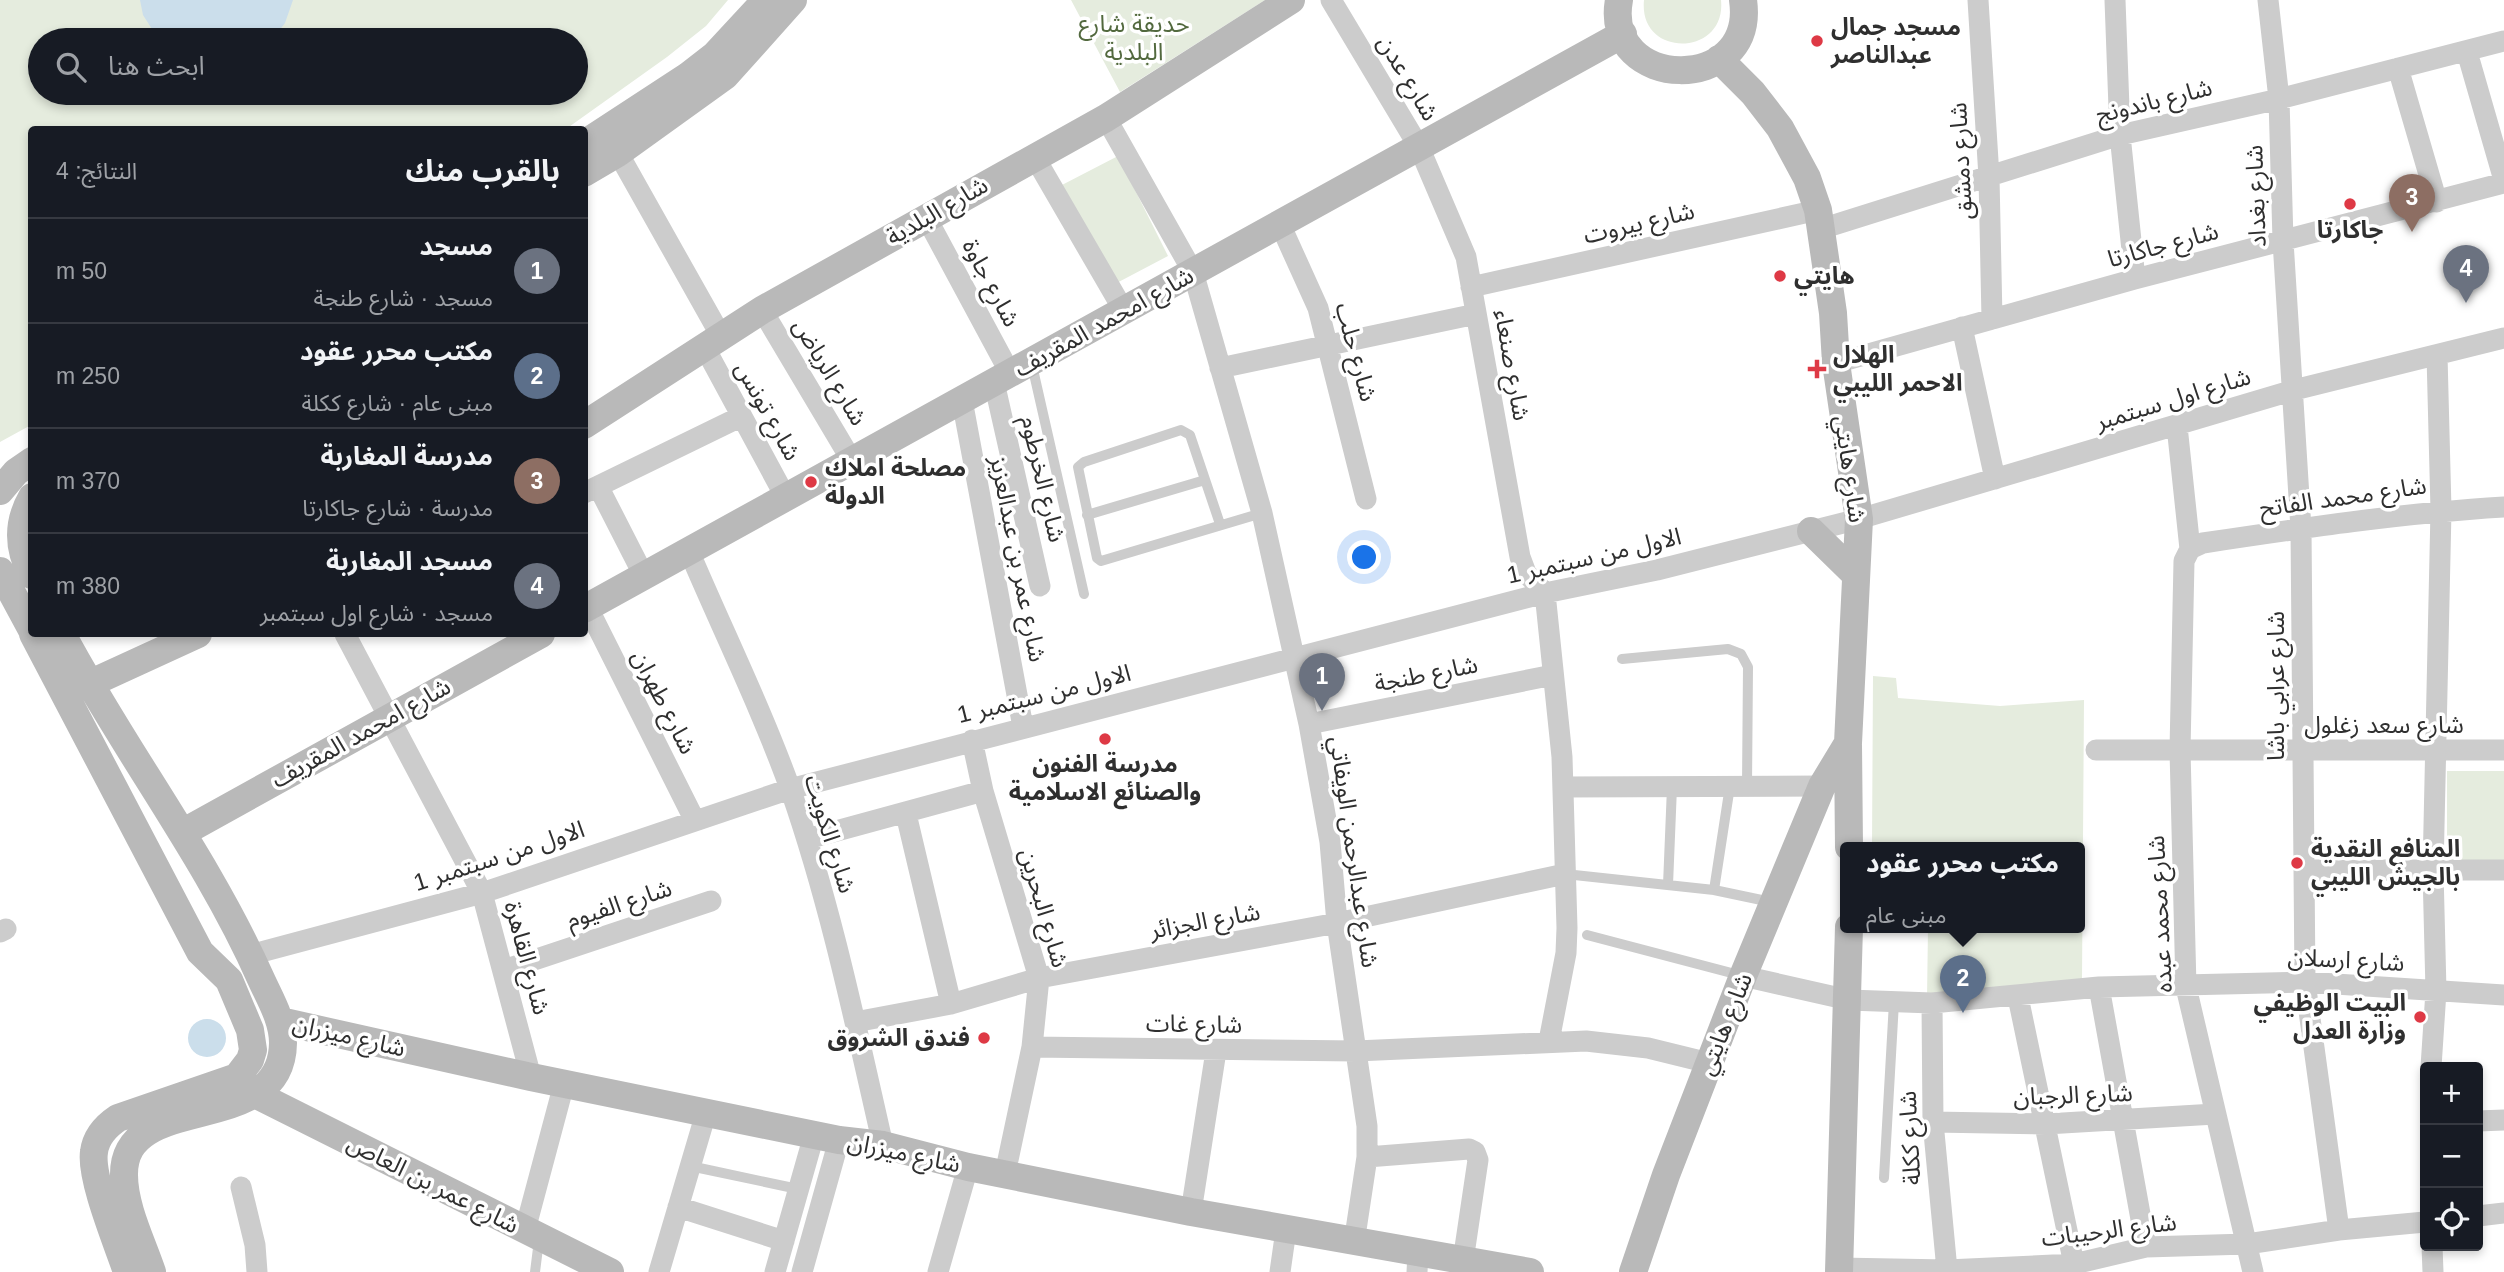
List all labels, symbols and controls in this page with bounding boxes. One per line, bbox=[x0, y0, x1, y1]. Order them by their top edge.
park label: حديقة شارع البلدية bbox=[1078, 10, 1190, 65]
place label: مسجد جمال عبدالناصر bbox=[1830, 13, 1961, 69]
search box bbox=[28, 28, 588, 105]
street label: شارع عدن bbox=[1369, 30, 1444, 127]
marker: مسجد جمال عبدالناصر bbox=[1809, 33, 1825, 49]
icon: search bbox=[52, 48, 90, 86]
text: ابحث هنا bbox=[108, 51, 205, 81]
street label: شارع باندونج bbox=[2093, 73, 2216, 132]
street label: شارع دمشق bbox=[1944, 102, 1981, 220]
street label: شارع بغداد bbox=[2240, 144, 2275, 248]
text: بالقرب منك bbox=[405, 154, 560, 187]
text: النتائج: 4 bbox=[56, 158, 137, 184]
street label: شارع البلدية bbox=[881, 171, 994, 254]
pin: 3 bbox=[2389, 174, 2435, 232]
marker: جاكارتا bbox=[2342, 196, 2358, 212]
street label: شارع بيروت bbox=[1581, 197, 1698, 252]
place label: جاكارتا bbox=[2317, 216, 2383, 244]
street label: شارع جاكارتا bbox=[2104, 217, 2222, 276]
text: مسجد bbox=[420, 231, 493, 261]
street label: شارع جاوة bbox=[954, 234, 1026, 333]
pin: 4 bbox=[2443, 245, 2489, 303]
text: 50 m bbox=[56, 258, 107, 284]
text: 1 bbox=[531, 258, 543, 284]
street label: شارع امحمد المقريف bbox=[1010, 261, 1200, 385]
place label: هايتي bbox=[1794, 262, 1855, 296]
marker: هايتي bbox=[1772, 268, 1788, 284]
text: مسجد · شارع طنجة bbox=[314, 285, 493, 311]
street label: شارع حلب bbox=[1327, 300, 1383, 405]
street label: شارع صنعاء bbox=[1485, 307, 1536, 423]
street label: شارع الرياض bbox=[785, 313, 873, 432]
text: مكتب محرر عقود bbox=[300, 336, 493, 366]
place label: الهلال الاحمر الليبي bbox=[1833, 341, 1962, 403]
street label: شارع تونس bbox=[727, 357, 807, 467]
marker: الهلال الاحمر الليبي bbox=[1807, 359, 1827, 379]
street label: شارع اول سبتمبر bbox=[2091, 362, 2255, 439]
text: 250 m bbox=[56, 363, 120, 389]
text: 2 bbox=[531, 363, 543, 389]
text: مبنى عام · شارع ككلة bbox=[302, 390, 493, 416]
street label: شارع الخرطوم bbox=[1011, 413, 1071, 546]
street label: شارع هايتي bbox=[1824, 414, 1871, 525]
text: مدرسة المغاربة bbox=[321, 441, 493, 471]
street label: شارع عمر بن عبدالعزيز bbox=[981, 453, 1052, 665]
place label: مصلحة املاك الدولة bbox=[825, 454, 966, 510]
text: 370 m bbox=[56, 468, 120, 494]
text: 3 bbox=[531, 468, 543, 494]
street label: شارع محمد الفاتح bbox=[2258, 471, 2429, 526]
marker: مصلحة املاك الدولة bbox=[803, 474, 819, 490]
text: مدرسة · شارع جاكارتا bbox=[302, 495, 493, 521]
street label: الاول من سبتمبر 1 bbox=[1504, 522, 1684, 590]
your location bbox=[1347, 540, 1381, 574]
text: مسجد المغاربة bbox=[326, 546, 493, 576]
text: 380 m bbox=[56, 573, 120, 599]
text: 4 bbox=[531, 573, 543, 599]
text: مسجد · شارع اول سبتمبر bbox=[260, 600, 493, 626]
street label: شارع عرابي باشا bbox=[2262, 611, 2295, 761]
street label: شارع طهران bbox=[623, 645, 702, 760]
street label: شارع طنجة bbox=[1372, 650, 1481, 701]
pin: 1 bbox=[1299, 653, 1345, 711]
street label: الاول من سبتمبر 1 bbox=[954, 659, 1134, 729]
street label: شارع امحمد المقريف bbox=[267, 672, 457, 796]
street label: شارع سعد زغلول bbox=[2304, 711, 2464, 742]
marker: مدرسة الفنون والصنائع الاسلامية bbox=[1097, 731, 1113, 747]
street label: شارع عبدالرحمن الويفاتي bbox=[1319, 734, 1384, 970]
place label: مدرسة الفنون والصنائع الاسلامية bbox=[1009, 750, 1201, 810]
street label: شارع الكويت bbox=[796, 771, 861, 897]
street label: الاول من سبتمبر 1 bbox=[410, 815, 588, 897]
street label: شارع محمد عبده bbox=[2142, 834, 2181, 993]
place label: المنافع النقدية بالجيش الليبي bbox=[2311, 835, 2460, 897]
popup bbox=[1840, 842, 2085, 933]
street label: شارع البحرين bbox=[1011, 845, 1074, 972]
text: مكتب محرر عقود bbox=[1866, 848, 2059, 878]
marker: المنافع النقدية بالجيش الليبي bbox=[2289, 855, 2305, 871]
street label: شارع الفيوم bbox=[563, 874, 676, 938]
street label: شارع القاهرة bbox=[496, 898, 556, 1019]
street label: شارع الجزائر bbox=[1147, 898, 1263, 948]
text: مبنى عام bbox=[1866, 902, 1947, 928]
street label: شارع ارسلان bbox=[2287, 943, 2405, 980]
pin: 2 bbox=[1940, 955, 1986, 1013]
street label: شارع هايتي bbox=[1692, 969, 1762, 1081]
place label: البيت الوظيفي وزارة العدل bbox=[2254, 989, 2406, 1045]
street label: شارع ميزران bbox=[289, 1009, 408, 1065]
street label: شارع غات bbox=[1146, 1009, 1242, 1042]
marker: البيت الوظيفي وزارة العدل bbox=[2412, 1009, 2428, 1025]
place label: فندق الشروق bbox=[827, 1024, 970, 1052]
marker: فندق الشروق bbox=[976, 1030, 992, 1046]
map controls bbox=[2420, 1062, 2483, 1251]
button: + bbox=[2420, 1062, 2483, 1125]
street label: شارع الرجبان bbox=[2013, 1079, 2133, 1114]
street label: شارع ككلة bbox=[1894, 1090, 1929, 1186]
button: − bbox=[2420, 1125, 2483, 1188]
street label: شارع ميزران bbox=[844, 1127, 963, 1182]
street label: شارع عمر بن العاص bbox=[341, 1129, 524, 1242]
button: locate bbox=[2420, 1188, 2483, 1251]
street label: شارع الرحيبات bbox=[2040, 1208, 2179, 1255]

